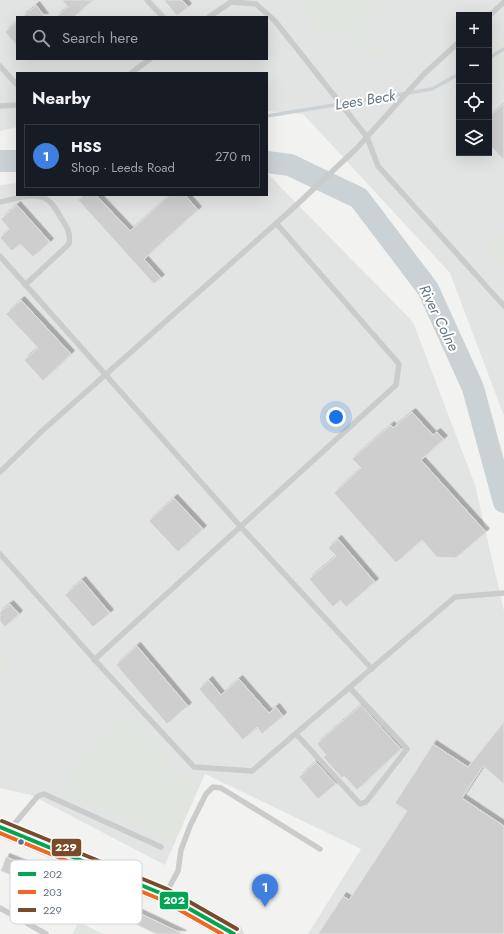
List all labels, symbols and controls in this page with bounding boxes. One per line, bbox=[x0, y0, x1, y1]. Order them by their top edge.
map controls bbox=[456, 12, 492, 156]
button: + bbox=[456, 12, 492, 48]
search box bbox=[16, 16, 268, 60]
icon: search bbox=[30, 27, 52, 49]
text: Search here bbox=[62, 27, 138, 49]
button: − bbox=[456, 48, 492, 84]
water label: Lees Beck bbox=[333, 84, 397, 116]
button: locate bbox=[456, 84, 492, 120]
text: Nearby bbox=[32, 86, 90, 110]
button: layers bbox=[456, 120, 492, 156]
text: HSS bbox=[71, 136, 102, 158]
text: 1 bbox=[43, 147, 49, 166]
text: 270 m bbox=[215, 147, 251, 166]
text: Shop · Leeds Road bbox=[71, 158, 175, 177]
water label: River Colne bbox=[413, 281, 465, 355]
your location bbox=[326, 407, 346, 427]
unlabelled marker bbox=[16, 837, 26, 847]
line badge: 229 bbox=[51, 838, 82, 857]
text: 229 bbox=[55, 839, 77, 855]
legend bbox=[10, 860, 142, 924]
text: 202 bbox=[43, 866, 62, 882]
pin: 1 bbox=[252, 874, 278, 907]
text: 203 bbox=[43, 884, 62, 900]
line badge: 202 bbox=[159, 891, 189, 910]
text: 202 bbox=[163, 892, 185, 908]
text: 229 bbox=[43, 902, 62, 918]

